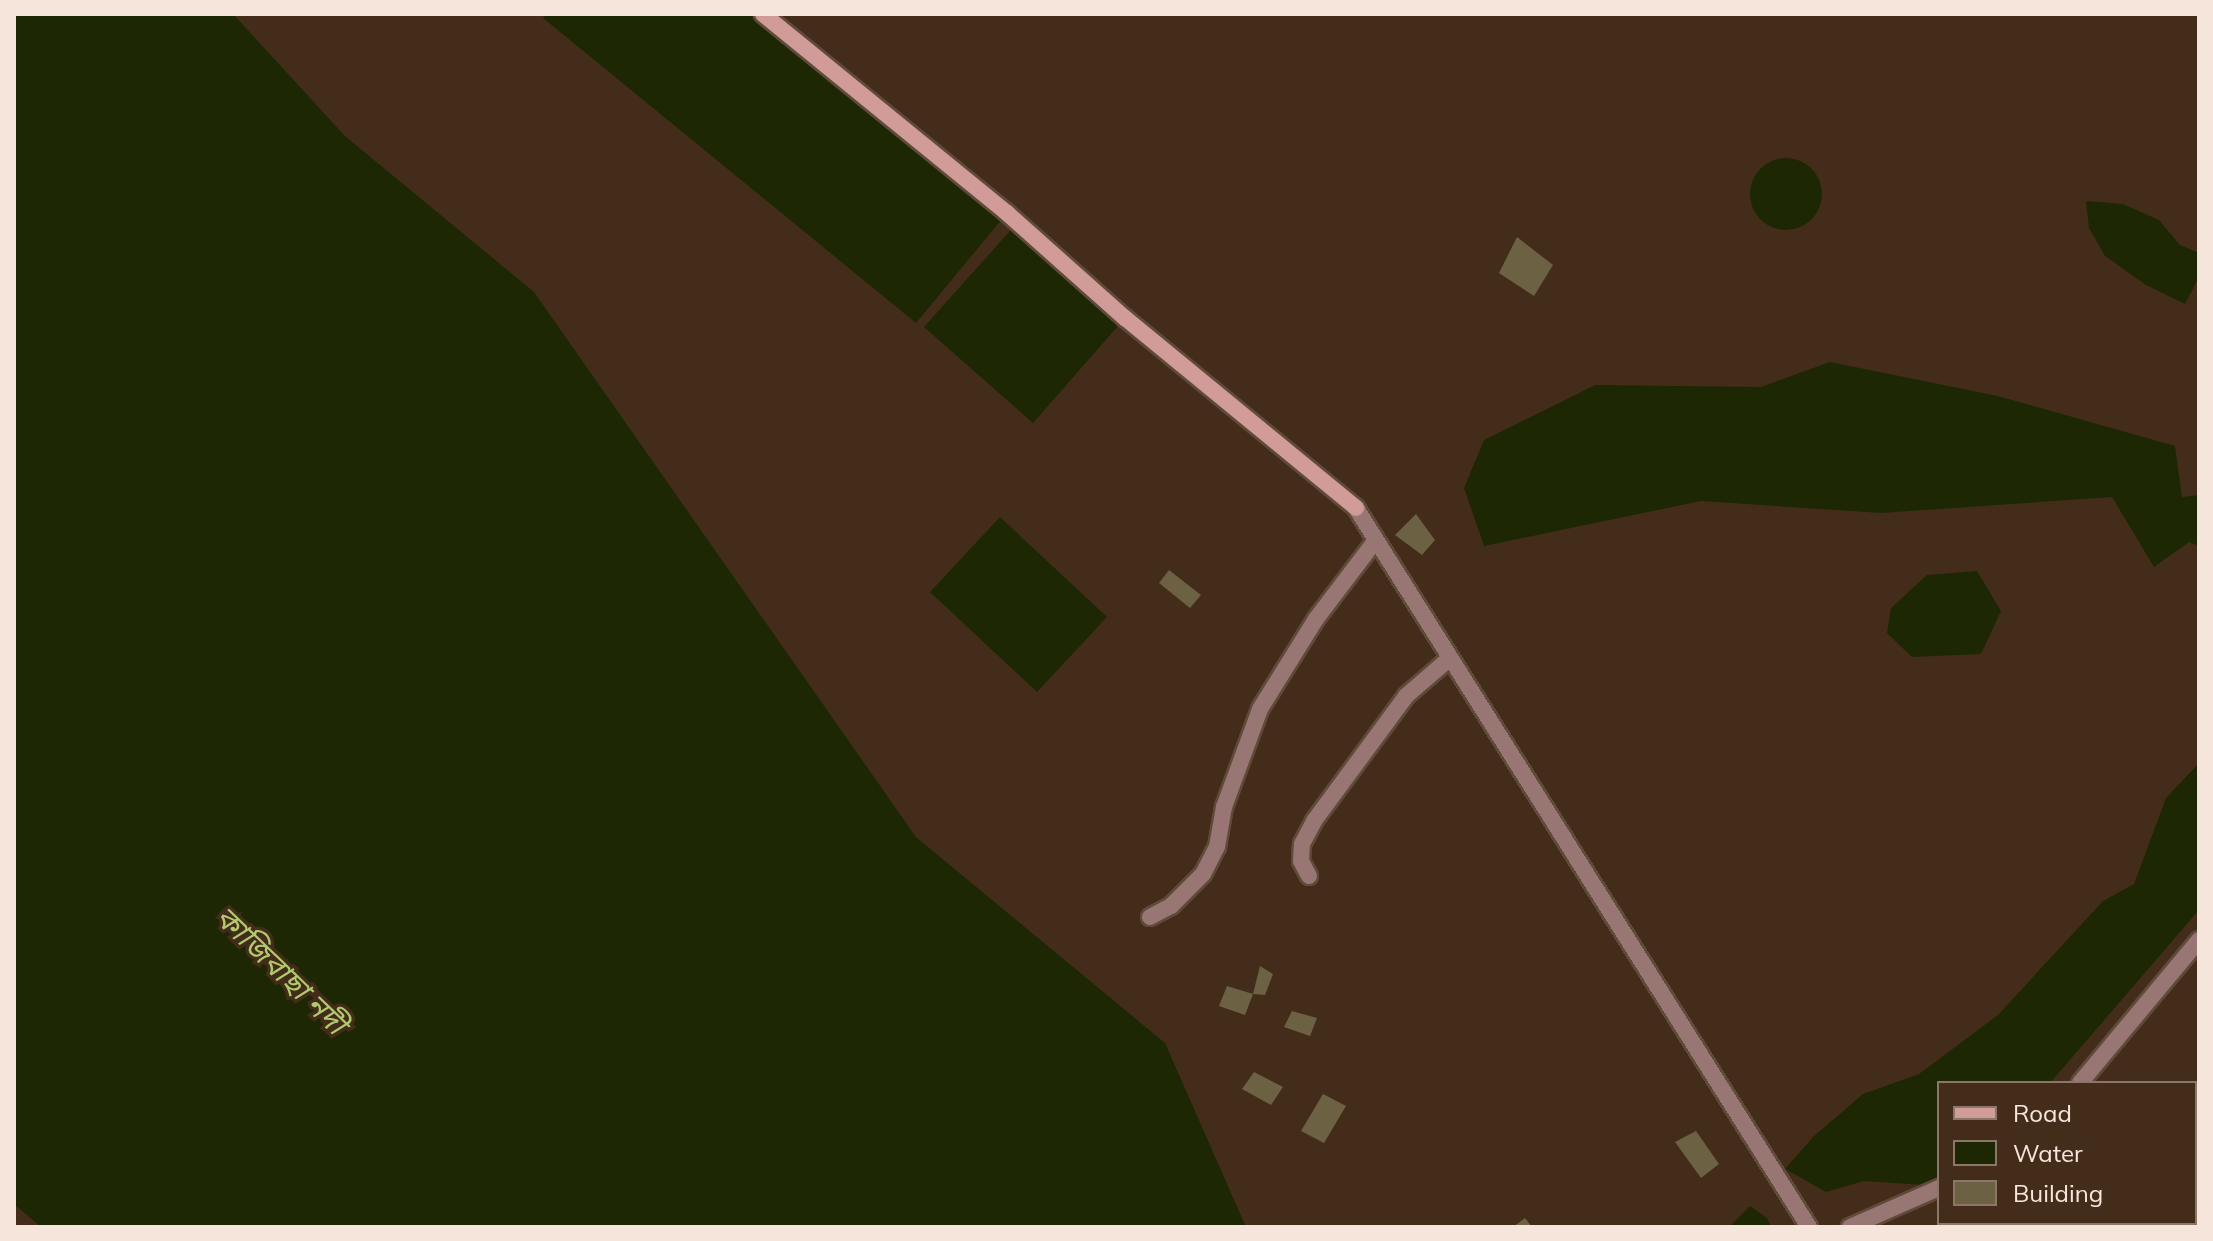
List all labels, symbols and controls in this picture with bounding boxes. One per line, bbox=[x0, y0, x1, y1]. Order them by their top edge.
water label: কাজিবাছা নদী bbox=[208, 898, 354, 1042]
legend bbox=[1937, 1081, 2197, 1225]
text: Road bbox=[2013, 1098, 2072, 1128]
text: Water bbox=[2013, 1138, 2083, 1168]
text: Building bbox=[2013, 1178, 2103, 1208]

